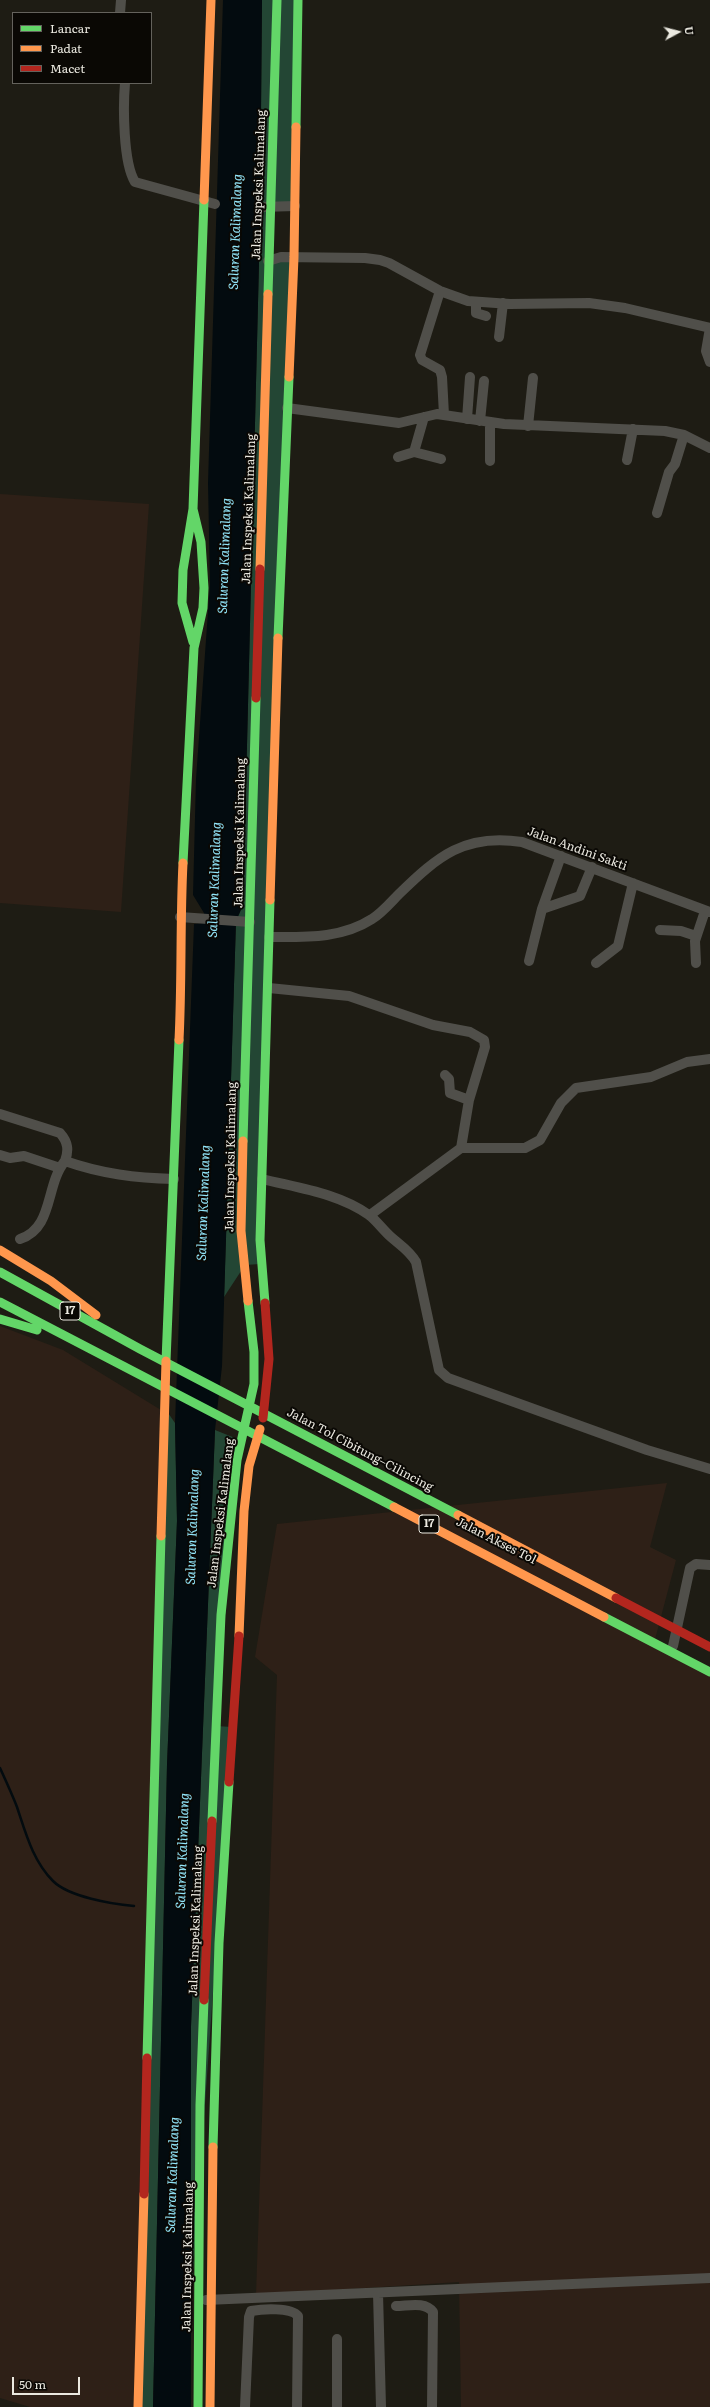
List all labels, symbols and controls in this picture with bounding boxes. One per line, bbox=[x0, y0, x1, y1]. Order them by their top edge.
legend bbox=[12, 12, 152, 84]
north arrow bbox=[658, 12, 698, 52]
text: Lancar bbox=[50, 19, 90, 37]
text: U bbox=[681, 25, 698, 36]
text: Padat bbox=[50, 39, 82, 57]
text: Macet bbox=[50, 59, 85, 77]
street label: Jalan Inspeksi Kalimalang bbox=[249, 110, 269, 260]
water label: Saluran Kalimalang bbox=[226, 174, 246, 290]
street label: Jalan Inspeksi Kalimalang bbox=[239, 434, 259, 584]
water label: Saluran Kalimalang bbox=[215, 498, 235, 614]
street label: Jalan Inspeksi Kalimalang bbox=[231, 758, 249, 908]
water label: Saluran Kalimalang bbox=[205, 822, 225, 938]
street label: Jalan Andini Sakti bbox=[525, 824, 629, 874]
street label: Jalan Inspeksi Kalimalang bbox=[222, 1082, 240, 1232]
water label: Saluran Kalimalang bbox=[194, 1145, 214, 1261]
road number: 17 bbox=[60, 1302, 80, 1320]
street label: Jalan Tol Cibitung–Cilincing bbox=[284, 1405, 436, 1495]
street label: Jalan Inspeksi Kalimalang bbox=[205, 1437, 237, 1589]
water label: Saluran Kalimalang bbox=[183, 1469, 203, 1585]
road number: 17 bbox=[419, 1515, 439, 1533]
street label: Jalan Akses Tol bbox=[454, 1515, 538, 1567]
water label: Saluran Kalimalang bbox=[173, 1793, 193, 1909]
street label: Jalan Inspeksi Kalimalang bbox=[186, 1846, 206, 1996]
water label: Saluran Kalimalang bbox=[163, 2117, 183, 2233]
street label: Jalan Inspeksi Kalimalang bbox=[179, 2182, 197, 2332]
scale bar bbox=[14, 2369, 82, 2395]
text: 50 m bbox=[19, 2375, 46, 2393]

